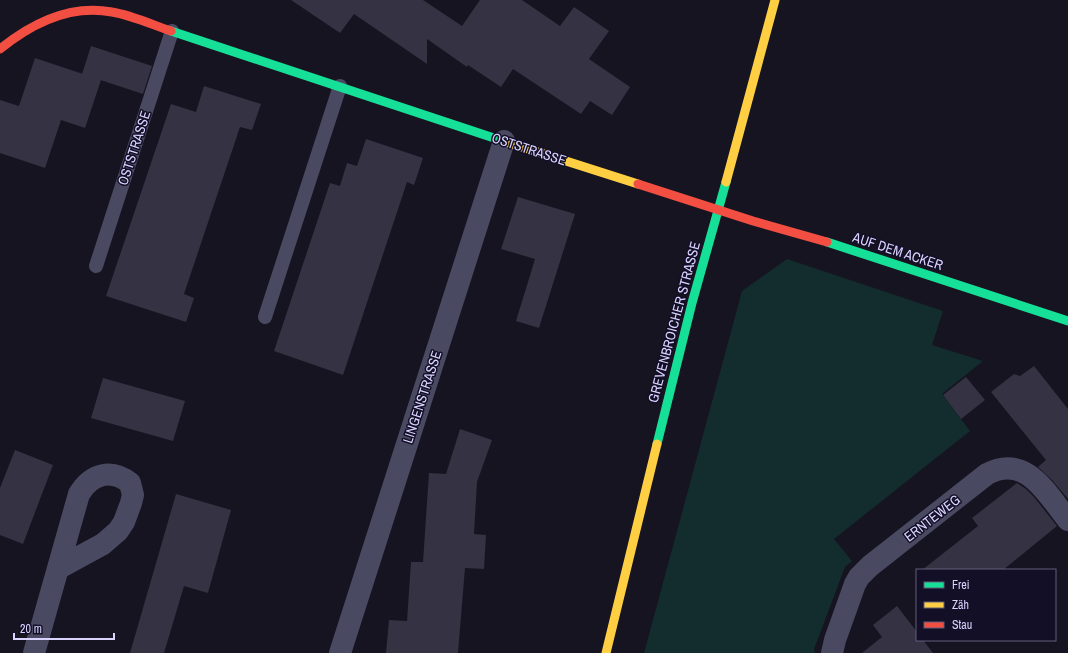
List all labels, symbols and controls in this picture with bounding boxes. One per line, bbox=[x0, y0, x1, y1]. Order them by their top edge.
street label: OSTSTRASSE bbox=[114, 109, 154, 187]
street label: OSTSTRASSE bbox=[490, 129, 568, 169]
street label: AUF DEM ACKER bbox=[850, 228, 945, 274]
street label: GREVENBROICHER STRASSE bbox=[644, 240, 704, 404]
street label: LINGENSTRASSE bbox=[399, 348, 445, 446]
street label: ERNTEWEG bbox=[900, 490, 964, 546]
legend bbox=[916, 569, 1056, 641]
text: Frei bbox=[952, 577, 970, 593]
text: Zäh bbox=[952, 597, 969, 613]
scale bar bbox=[14, 615, 114, 641]
text: Stau bbox=[952, 617, 972, 633]
text: 20 m bbox=[20, 621, 42, 637]

